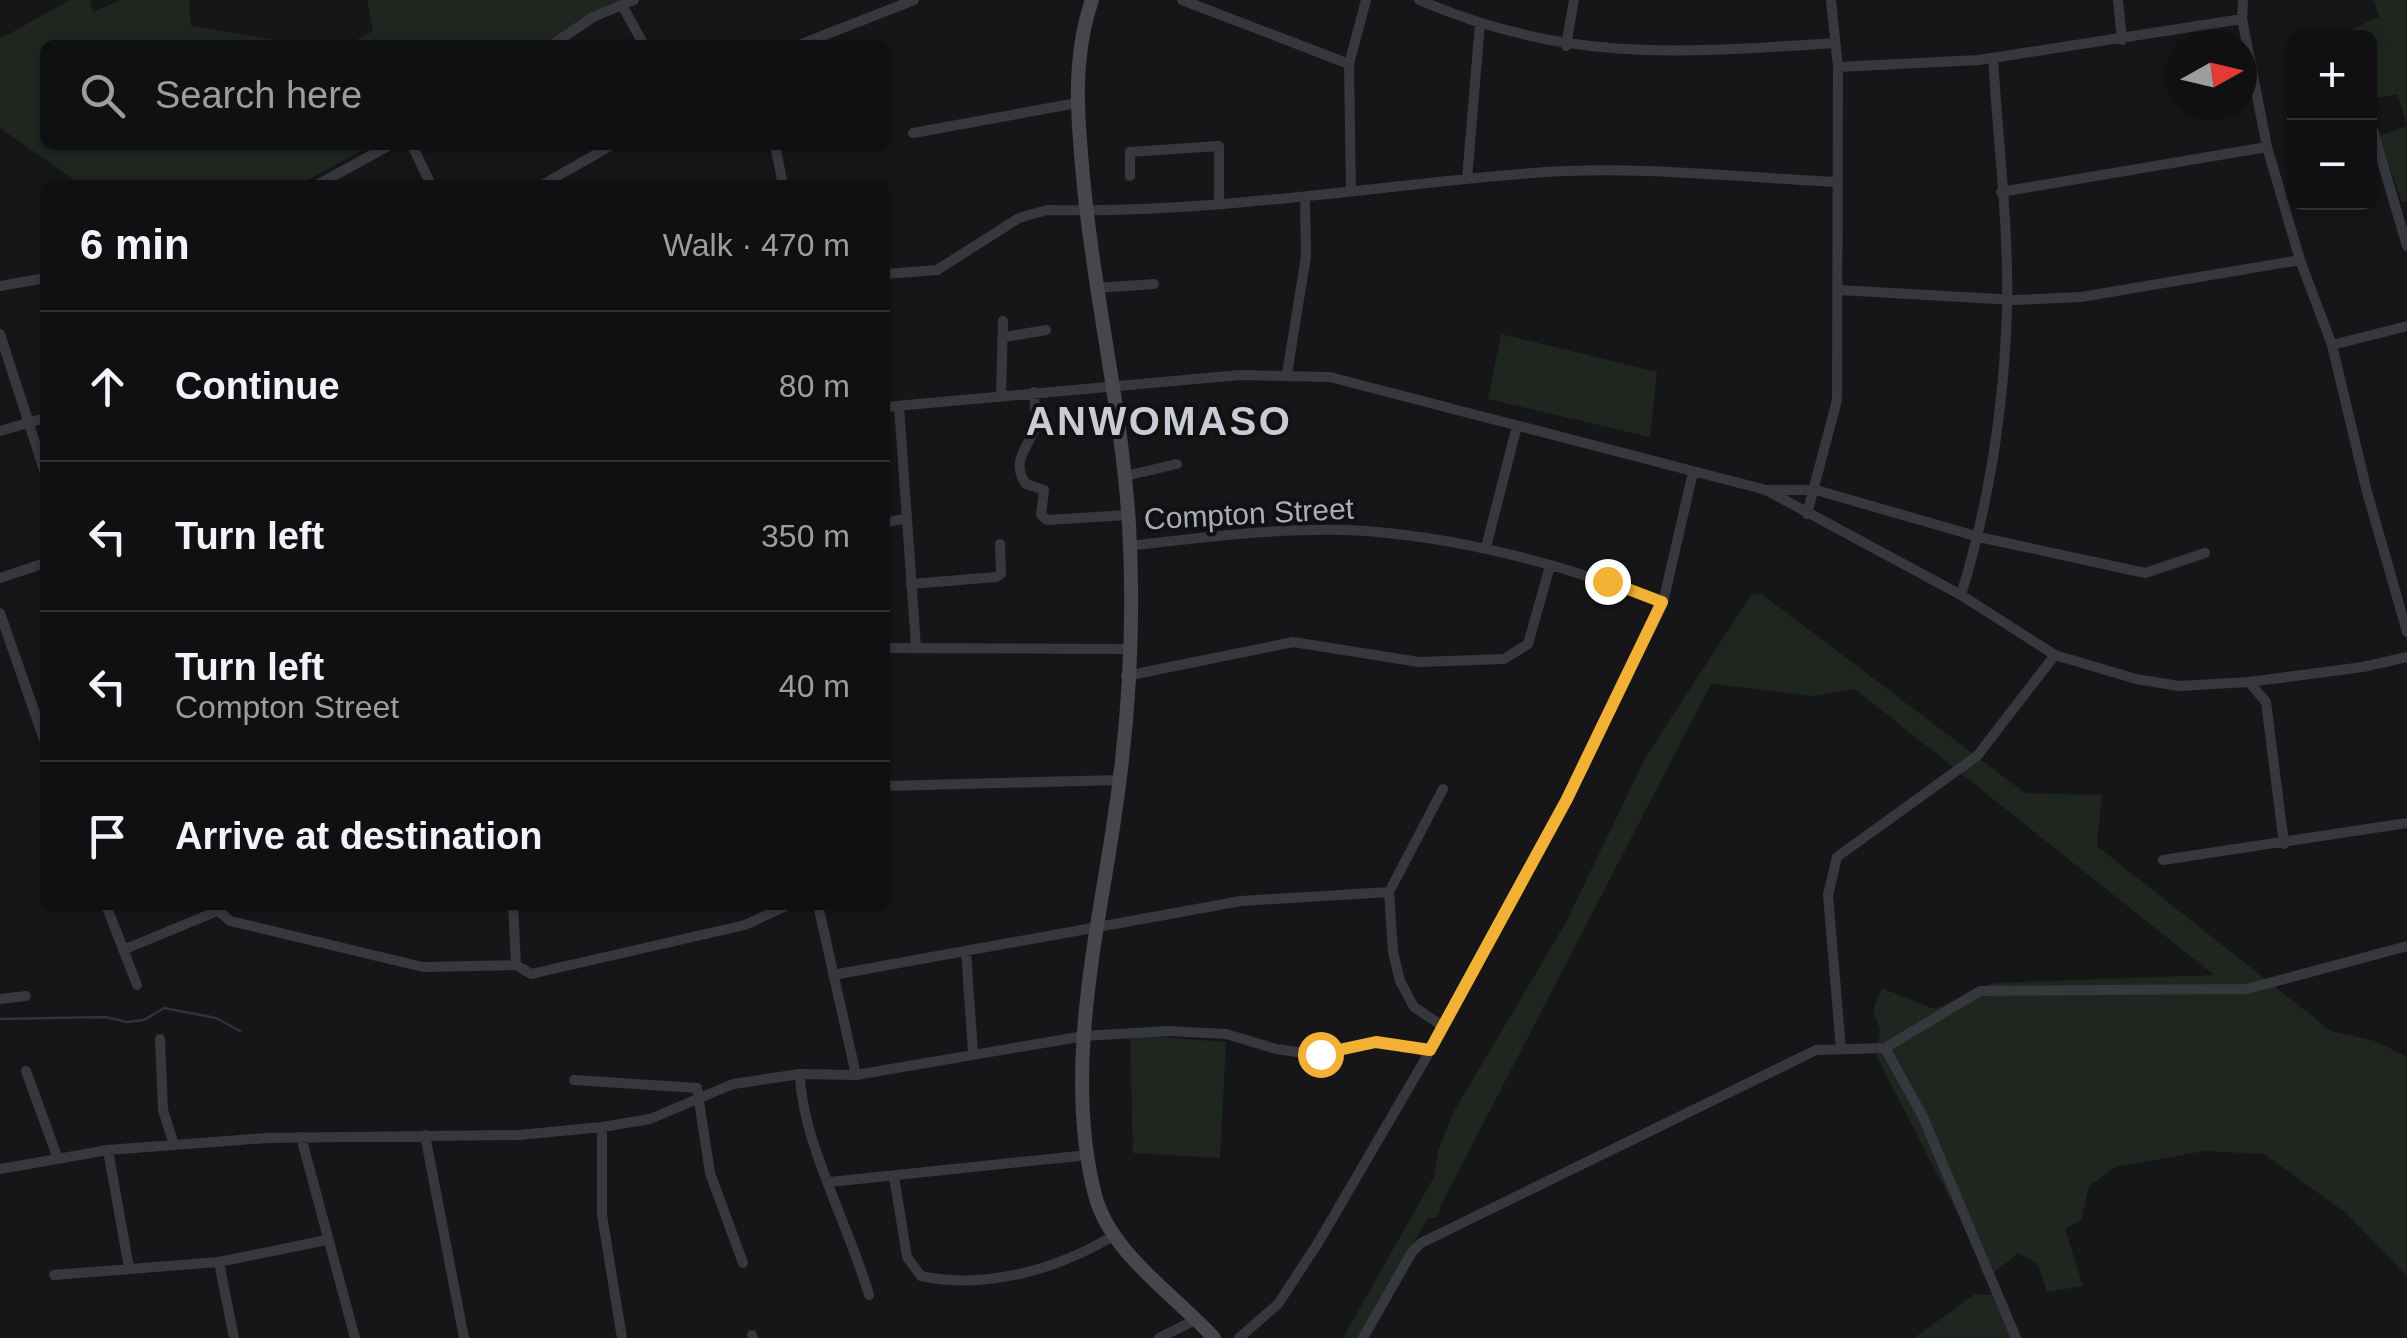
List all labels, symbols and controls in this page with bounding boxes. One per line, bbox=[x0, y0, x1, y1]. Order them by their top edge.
north arrow bbox=[2167, 30, 2257, 120]
map controls bbox=[2287, 30, 2377, 210]
button: + bbox=[2287, 30, 2377, 120]
search box bbox=[40, 40, 890, 150]
icon: search bbox=[75, 68, 130, 123]
text: Search here bbox=[155, 74, 362, 116]
button: − bbox=[2287, 120, 2377, 210]
text: 6 min bbox=[80, 221, 190, 268]
text: Walk · 470 m bbox=[663, 227, 850, 263]
icon: ahead bbox=[80, 359, 135, 414]
text: Continue bbox=[175, 365, 340, 407]
text: 80 m bbox=[779, 368, 850, 404]
district label: ANWOMASO bbox=[1026, 399, 1292, 443]
street label: Compton Street bbox=[1143, 491, 1355, 535]
icon: left bbox=[80, 509, 135, 564]
text: Turn left bbox=[175, 515, 324, 557]
text: 350 m bbox=[761, 518, 850, 554]
route end bbox=[1585, 559, 1631, 605]
text: Turn left bbox=[175, 646, 324, 688]
icon: left bbox=[80, 659, 135, 714]
text: 40 m bbox=[779, 668, 850, 704]
text: Compton Street bbox=[175, 689, 399, 725]
icon: arrive bbox=[80, 809, 135, 864]
text: Arrive at destination bbox=[175, 815, 542, 857]
route start bbox=[1298, 1032, 1344, 1078]

